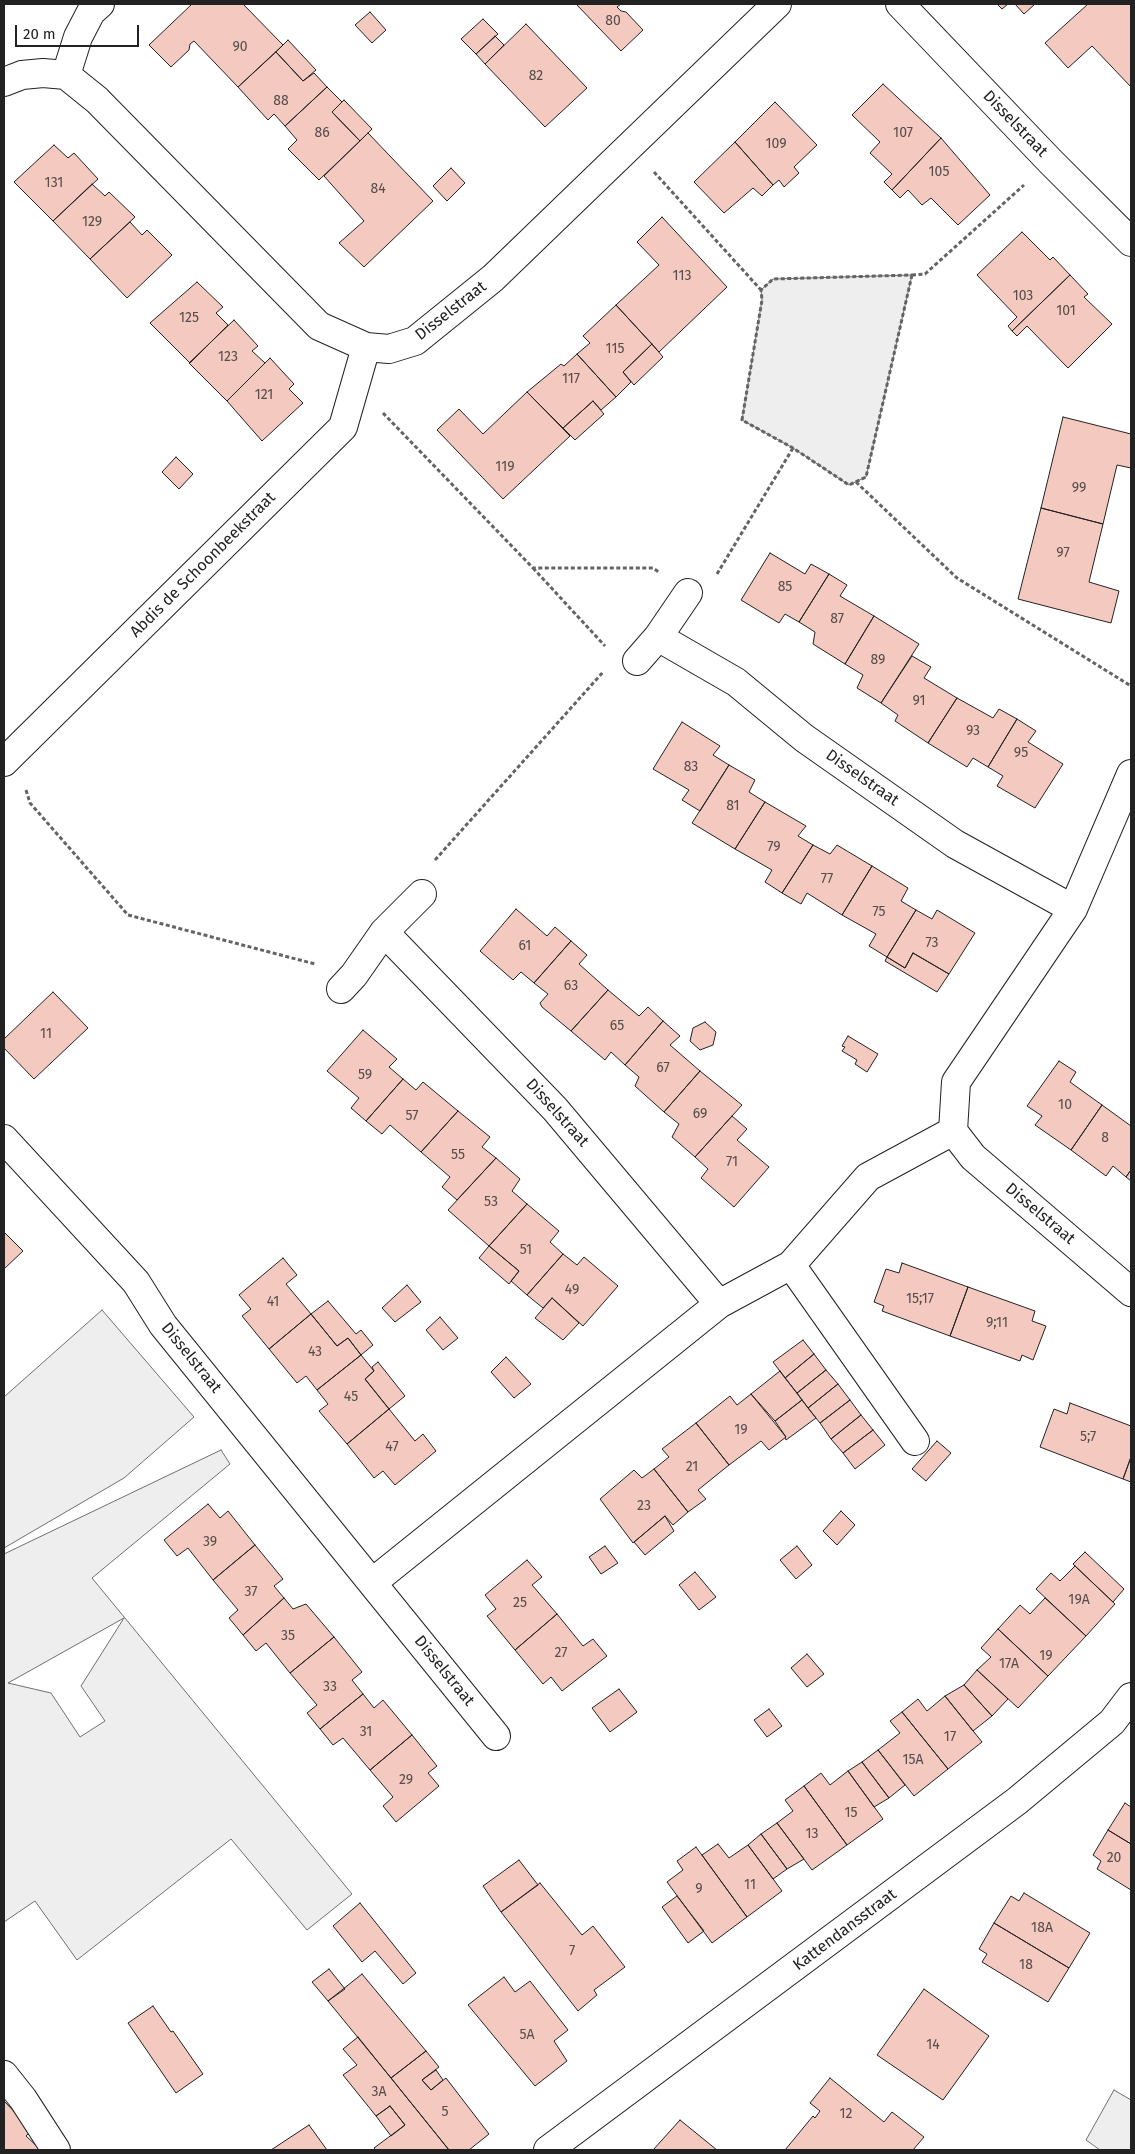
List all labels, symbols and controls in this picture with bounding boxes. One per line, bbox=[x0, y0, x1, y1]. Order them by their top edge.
house number: 80 bbox=[605, 13, 621, 29]
scale bar bbox=[18, 15, 141, 47]
text: 20 m bbox=[23, 25, 56, 43]
house number: 90 bbox=[232, 39, 248, 55]
house number: 82 bbox=[529, 68, 543, 84]
street label: Disselstraat bbox=[979, 87, 1051, 161]
house number: 88 bbox=[273, 93, 289, 109]
house number: 86 bbox=[314, 125, 330, 141]
house number: 107 bbox=[893, 125, 913, 141]
house number: 109 bbox=[765, 136, 787, 152]
house number: 105 bbox=[929, 164, 949, 180]
house number: 131 bbox=[45, 175, 63, 191]
house number: 84 bbox=[370, 181, 386, 197]
house number: 129 bbox=[82, 214, 102, 230]
house number: 113 bbox=[673, 268, 691, 284]
street label: Disselstraat bbox=[412, 277, 490, 345]
house number: 103 bbox=[1013, 288, 1033, 304]
house number: 101 bbox=[1056, 303, 1076, 319]
house number: 125 bbox=[179, 310, 199, 326]
house number: 115 bbox=[606, 341, 624, 357]
house number: 123 bbox=[218, 349, 238, 365]
house number: 117 bbox=[562, 371, 580, 387]
house number: 121 bbox=[255, 387, 273, 403]
house number: 119 bbox=[495, 459, 515, 475]
house number: 99 bbox=[1072, 480, 1086, 496]
street label: Abdis de Schoonbeekstraat bbox=[126, 488, 280, 642]
house number: 97 bbox=[1056, 545, 1070, 561]
house number: 85 bbox=[778, 579, 792, 595]
house number: 87 bbox=[830, 611, 844, 627]
house number: 89 bbox=[871, 652, 885, 668]
house number: 91 bbox=[912, 693, 926, 709]
house number: 93 bbox=[966, 723, 980, 739]
house number: 95 bbox=[1014, 745, 1028, 761]
street label: Disselstraat bbox=[822, 746, 902, 810]
house number: 83 bbox=[684, 759, 698, 775]
house number: 81 bbox=[726, 798, 740, 814]
house number: 79 bbox=[767, 839, 781, 855]
house number: 77 bbox=[821, 871, 833, 887]
house number: 75 bbox=[872, 904, 886, 920]
house number: 73 bbox=[925, 935, 939, 951]
house number: 61 bbox=[519, 938, 531, 954]
house number: 63 bbox=[564, 978, 578, 994]
house number: 65 bbox=[610, 1018, 624, 1034]
house number: 11 bbox=[40, 1026, 52, 1042]
house number: 67 bbox=[656, 1060, 670, 1076]
house number: 59 bbox=[358, 1067, 372, 1083]
street label: Disselstraat bbox=[521, 1075, 593, 1151]
house number: 10 bbox=[1058, 1097, 1072, 1113]
house number: 69 bbox=[693, 1106, 707, 1122]
house number: 57 bbox=[406, 1108, 418, 1124]
house number: 8 bbox=[1101, 1130, 1109, 1146]
house number: 55 bbox=[451, 1147, 465, 1163]
house number: 71 bbox=[726, 1154, 738, 1170]
street label: Disselstraat bbox=[1001, 1179, 1079, 1249]
house number: 53 bbox=[484, 1194, 498, 1210]
house number: 51 bbox=[520, 1242, 532, 1258]
house number: 49 bbox=[565, 1282, 579, 1298]
house number: 15;17 bbox=[906, 1291, 934, 1307]
house number: 41 bbox=[267, 1294, 279, 1310]
house number: 9;11 bbox=[986, 1315, 1008, 1331]
street label: Disselstraat bbox=[157, 1319, 225, 1397]
house number: 43 bbox=[308, 1344, 322, 1360]
house number: 45 bbox=[344, 1389, 358, 1405]
house number: 19 bbox=[734, 1422, 748, 1438]
house number: 5;7 bbox=[1080, 1429, 1096, 1445]
house number: 47 bbox=[385, 1439, 399, 1455]
house number: 21 bbox=[686, 1459, 698, 1475]
house number: 23 bbox=[637, 1498, 651, 1514]
house number: 39 bbox=[203, 1534, 217, 1550]
house number: 37 bbox=[244, 1584, 258, 1600]
house number: 19A bbox=[1068, 1592, 1090, 1608]
house number: 25 bbox=[513, 1595, 527, 1611]
house number: 35 bbox=[281, 1628, 295, 1644]
street label: Disselstraat bbox=[410, 1632, 478, 1710]
house number: 27 bbox=[554, 1645, 568, 1661]
house number: 19 bbox=[1039, 1648, 1053, 1664]
house number: 17A bbox=[999, 1656, 1019, 1672]
house number: 33 bbox=[323, 1679, 337, 1695]
house number: 31 bbox=[360, 1724, 372, 1740]
house number: 17 bbox=[944, 1729, 956, 1745]
house number: 15A bbox=[902, 1752, 924, 1768]
house number: 29 bbox=[399, 1772, 413, 1788]
house number: 15 bbox=[844, 1805, 858, 1821]
house number: 13 bbox=[805, 1826, 819, 1842]
house number: 20 bbox=[1107, 1850, 1121, 1866]
house number: 11 bbox=[744, 1877, 756, 1893]
house number: 9 bbox=[695, 1881, 703, 1897]
street label: Kattendansstraat bbox=[790, 1885, 900, 1975]
house number: 18A bbox=[1031, 1920, 1053, 1936]
house number: 7 bbox=[569, 1943, 575, 1959]
house number: 18 bbox=[1019, 1957, 1033, 1973]
house number: 5A bbox=[519, 2027, 535, 2043]
house number: 14 bbox=[926, 2037, 940, 2053]
house number: 3A bbox=[371, 2084, 387, 2100]
house number: 5 bbox=[441, 2104, 449, 2120]
house number: 12 bbox=[840, 2106, 852, 2122]

